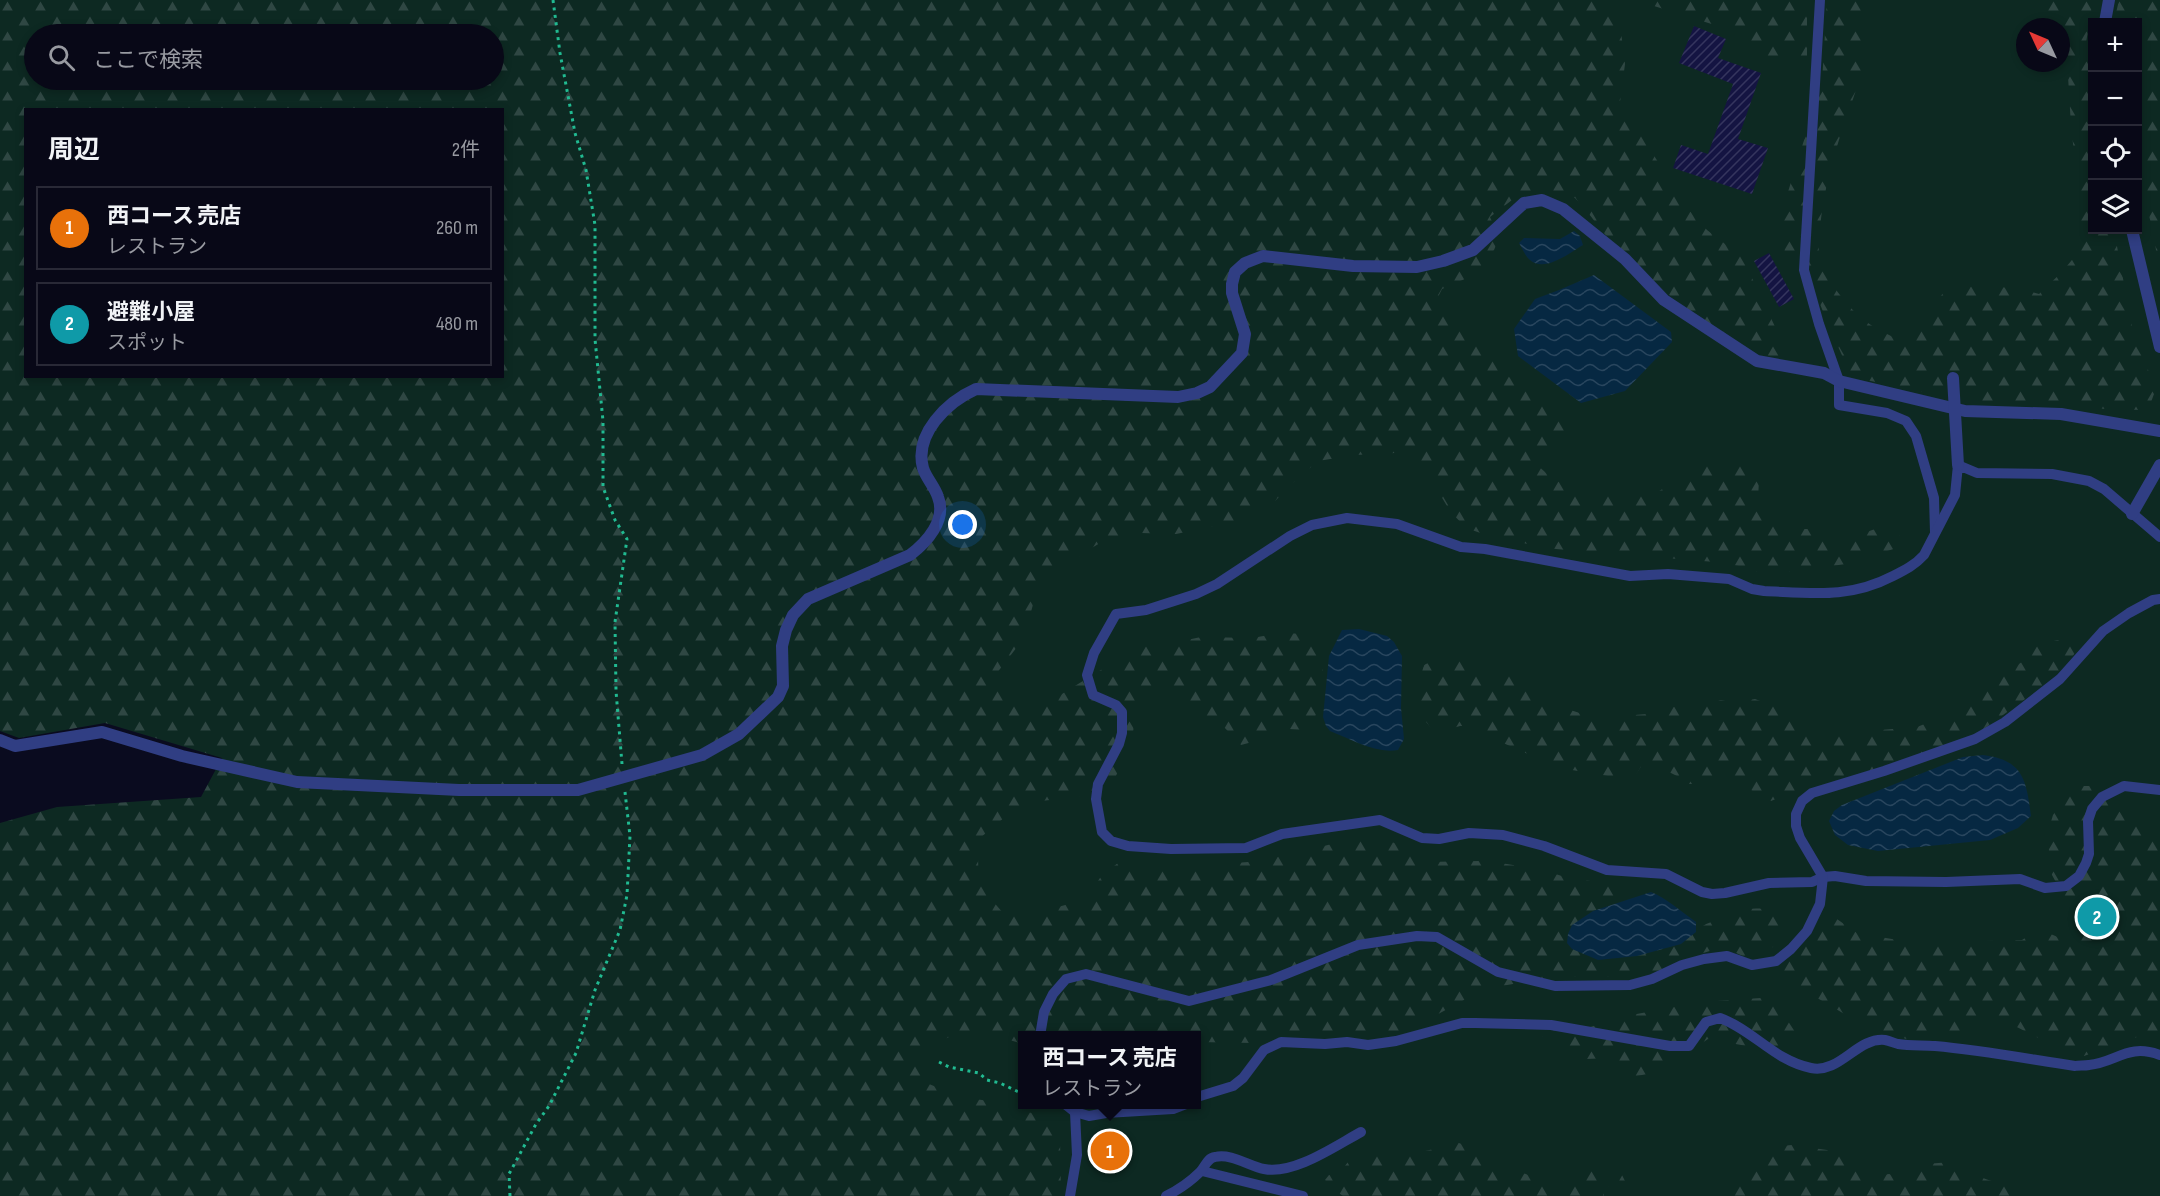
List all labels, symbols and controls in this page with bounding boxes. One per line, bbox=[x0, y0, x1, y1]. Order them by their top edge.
north arrow bbox=[2016, 18, 2070, 72]
map controls bbox=[2088, 18, 2142, 234]
button: + bbox=[2088, 18, 2142, 72]
search box bbox=[24, 24, 504, 90]
icon: search bbox=[45, 41, 78, 74]
text: ここで検索 bbox=[93, 47, 203, 74]
button: − bbox=[2088, 72, 2142, 126]
button: locate bbox=[2088, 126, 2142, 180]
text: 周辺 bbox=[48, 135, 100, 166]
text: 2件 bbox=[452, 138, 480, 162]
button: layers bbox=[2088, 180, 2142, 234]
text: 西コース 売店 bbox=[107, 203, 241, 230]
text: 1 bbox=[66, 216, 73, 240]
text: 260 m bbox=[436, 216, 478, 240]
text: レストラン bbox=[107, 235, 207, 259]
text: 避難小屋 bbox=[107, 299, 195, 326]
text: 2 bbox=[65, 312, 74, 336]
text: 480 m bbox=[436, 312, 478, 336]
text: スポット bbox=[107, 331, 187, 355]
your location bbox=[948, 510, 977, 539]
pin: 2 bbox=[2078, 894, 2116, 940]
popup bbox=[1018, 1031, 1201, 1109]
text: 西コース 売店 bbox=[1042, 1045, 1177, 1072]
text: レストラン bbox=[1042, 1077, 1142, 1101]
pin: 1 bbox=[1090, 1128, 1130, 1174]

